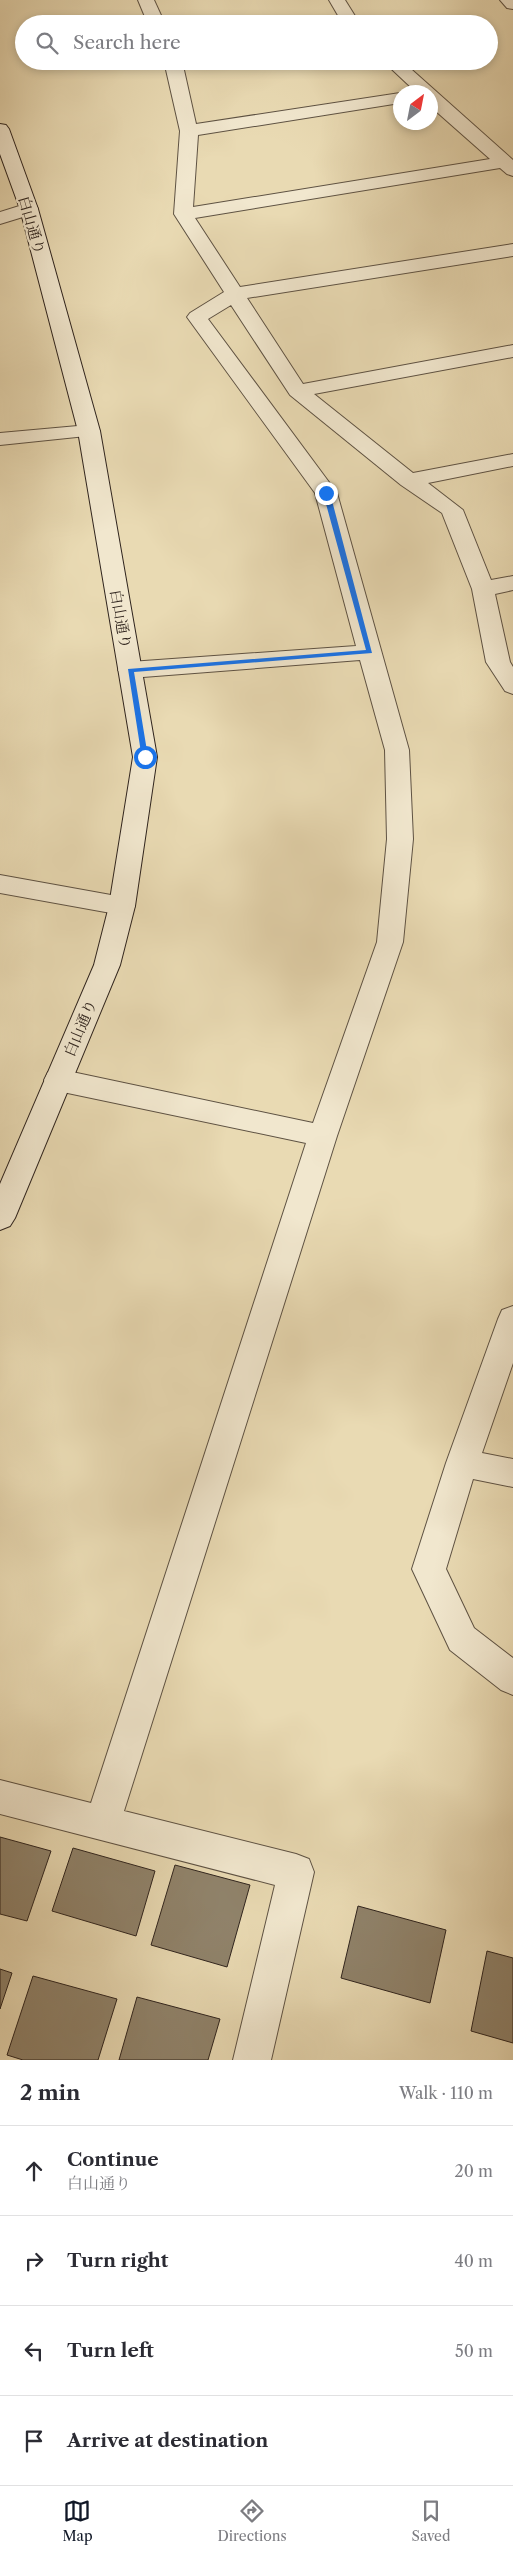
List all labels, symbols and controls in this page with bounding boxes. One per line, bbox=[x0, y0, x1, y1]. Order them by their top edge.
search box bbox=[15, 15, 498, 70]
icon: search bbox=[33, 29, 61, 57]
text: Search here bbox=[73, 31, 181, 54]
north arrow bbox=[393, 85, 438, 130]
street label: 白山通り bbox=[15, 194, 49, 256]
route end bbox=[315, 482, 338, 505]
street label: 白山通り bbox=[106, 588, 136, 650]
route start bbox=[134, 746, 157, 769]
street label: 白山通り bbox=[60, 997, 100, 1059]
text: 2 min bbox=[20, 2080, 80, 2105]
text: Walk · 110 m bbox=[399, 2083, 493, 2103]
text: Continue bbox=[67, 2148, 159, 2171]
icon: ahead bbox=[20, 2157, 48, 2185]
text: 20 m bbox=[454, 2161, 493, 2181]
text: 白山通り bbox=[67, 2173, 131, 2193]
icon: right bbox=[20, 2247, 48, 2275]
text: Turn right bbox=[67, 2249, 168, 2272]
text: 40 m bbox=[454, 2251, 493, 2271]
icon: left bbox=[20, 2337, 48, 2365]
text: Turn left bbox=[67, 2339, 154, 2362]
text: 50 m bbox=[455, 2341, 493, 2361]
icon: arrive bbox=[20, 2427, 48, 2455]
text: Arrive at destination bbox=[67, 2429, 268, 2452]
tab: Map bbox=[62, 2497, 93, 2545]
tab: Directions bbox=[217, 2497, 287, 2545]
tab: Saved bbox=[412, 2497, 450, 2545]

